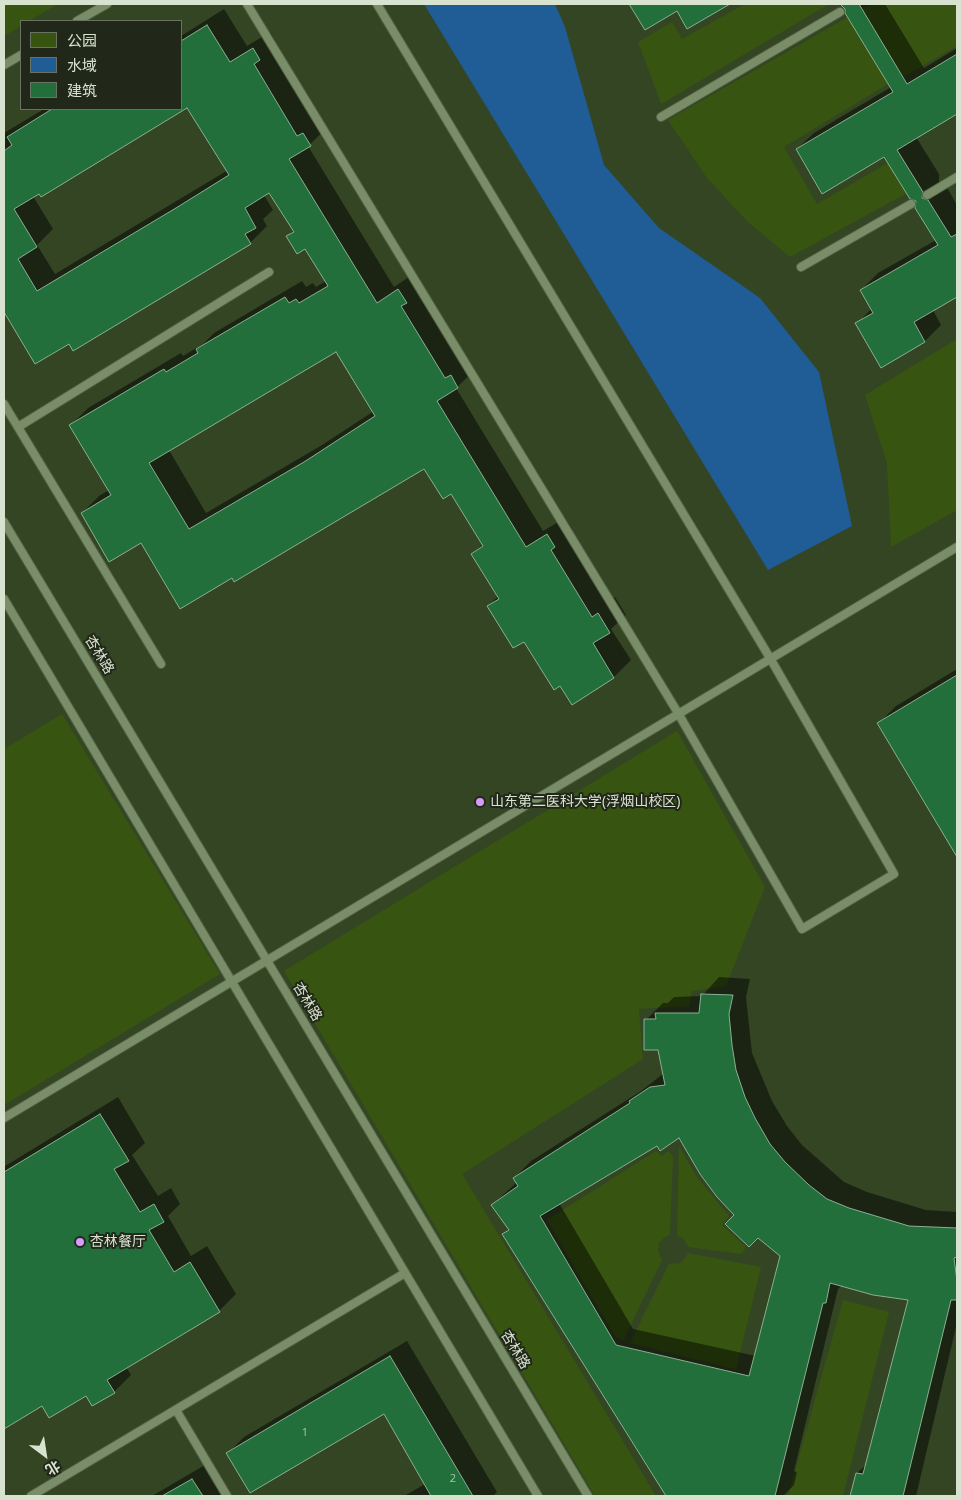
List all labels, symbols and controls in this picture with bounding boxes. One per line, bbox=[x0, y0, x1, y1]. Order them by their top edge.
legend bbox=[20, 20, 182, 110]
text: 公园 bbox=[67, 30, 97, 50]
text: 水域 bbox=[67, 55, 97, 75]
text: 建筑 bbox=[67, 80, 97, 100]
street label: 杏林路 bbox=[81, 633, 117, 677]
place label: 山东第二医科大学(浮烟山校区) bbox=[490, 794, 680, 810]
marker: 山东第二医科大学(浮烟山校区) bbox=[474, 796, 486, 808]
street label: 杏林路 bbox=[289, 980, 325, 1024]
place label: 杏林餐厅 bbox=[90, 1234, 146, 1250]
marker: 杏林餐厅 bbox=[74, 1236, 86, 1248]
street label: 杏林路 bbox=[497, 1328, 533, 1372]
house number: 1 bbox=[302, 1426, 308, 1440]
north arrow bbox=[20, 1430, 70, 1480]
text: 北 bbox=[42, 1457, 64, 1480]
house number: 2 bbox=[450, 1472, 456, 1486]

